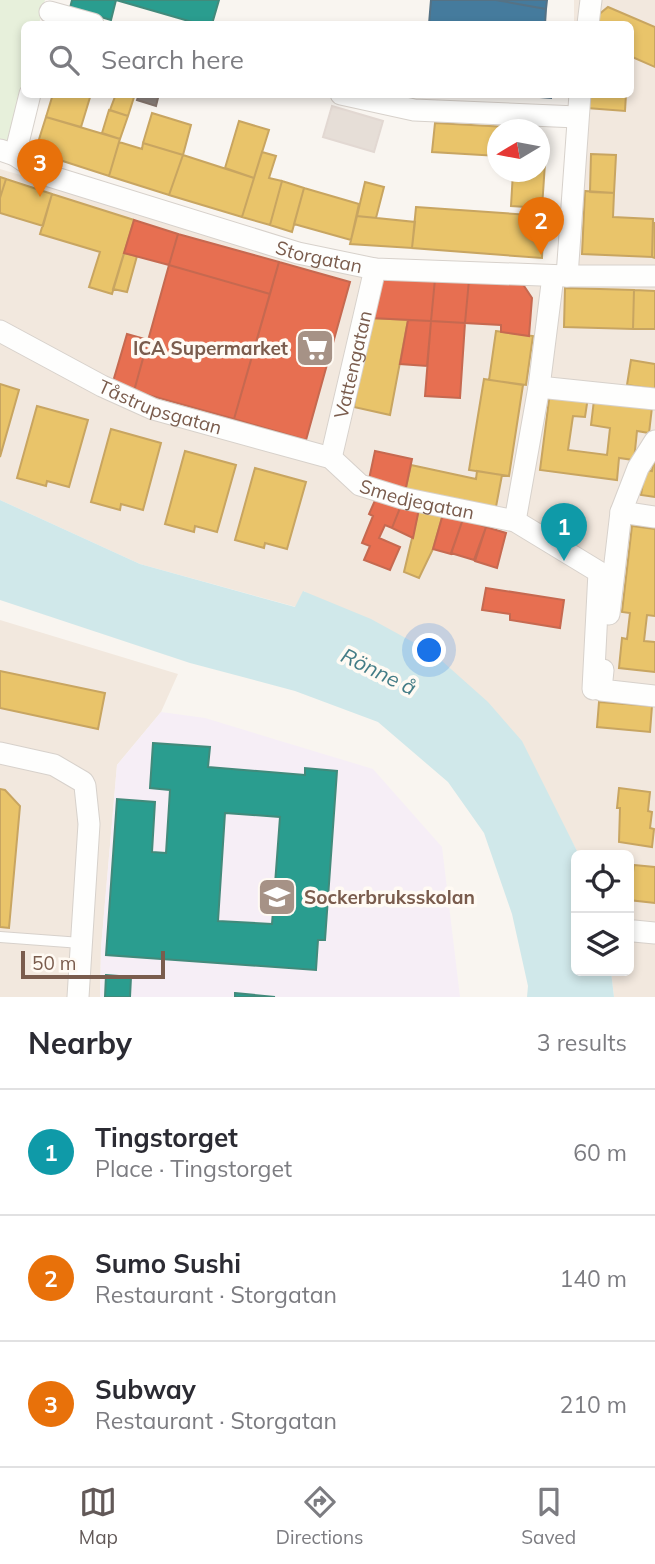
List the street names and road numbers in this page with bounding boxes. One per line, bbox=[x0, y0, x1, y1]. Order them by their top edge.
street label: Storgatan bbox=[273, 235, 365, 278]
street label: Vattengatan bbox=[329, 308, 377, 421]
street label: Tåstrupsgatan bbox=[95, 374, 225, 439]
street label: Smedjegatan bbox=[357, 474, 476, 524]

